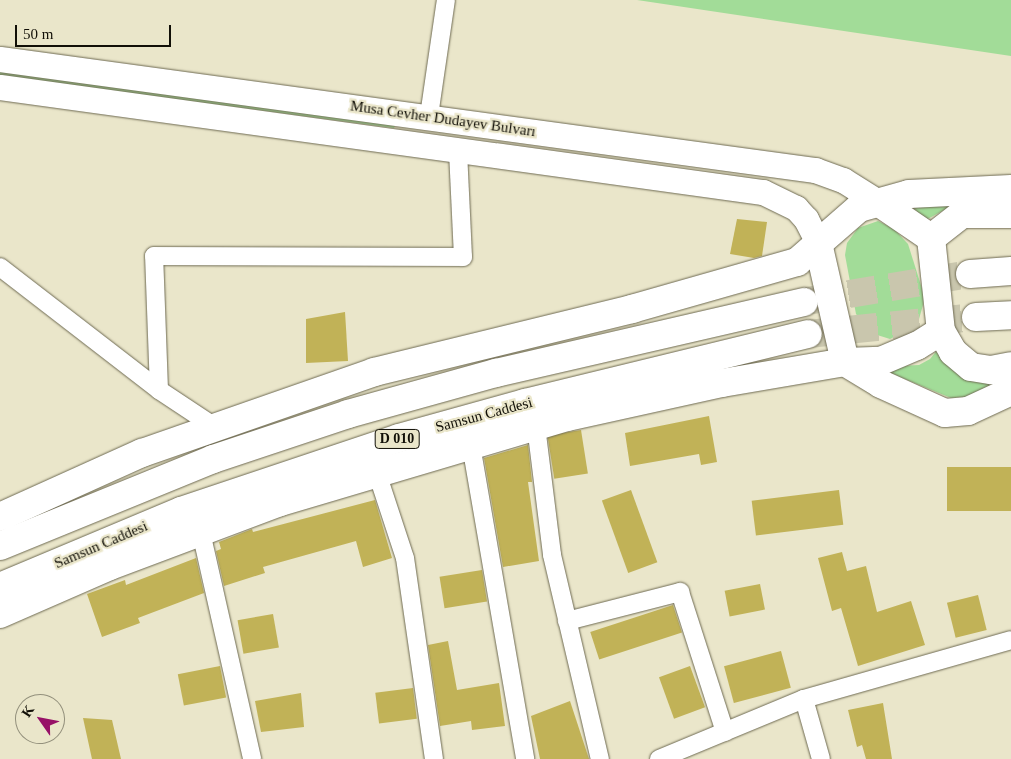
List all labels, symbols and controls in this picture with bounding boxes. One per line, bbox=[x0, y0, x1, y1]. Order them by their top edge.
scale bar bbox=[18, 15, 174, 47]
text: 50 m bbox=[23, 26, 53, 42]
street label: Musa Cevher Dudayev Bulvarı bbox=[349, 97, 537, 141]
street label: Samsun Caddesi bbox=[434, 393, 534, 437]
road number: D 010 bbox=[374, 428, 420, 450]
street label: Samsun Caddesi bbox=[52, 517, 150, 573]
north arrow bbox=[15, 694, 65, 744]
text: K bbox=[19, 702, 37, 720]

